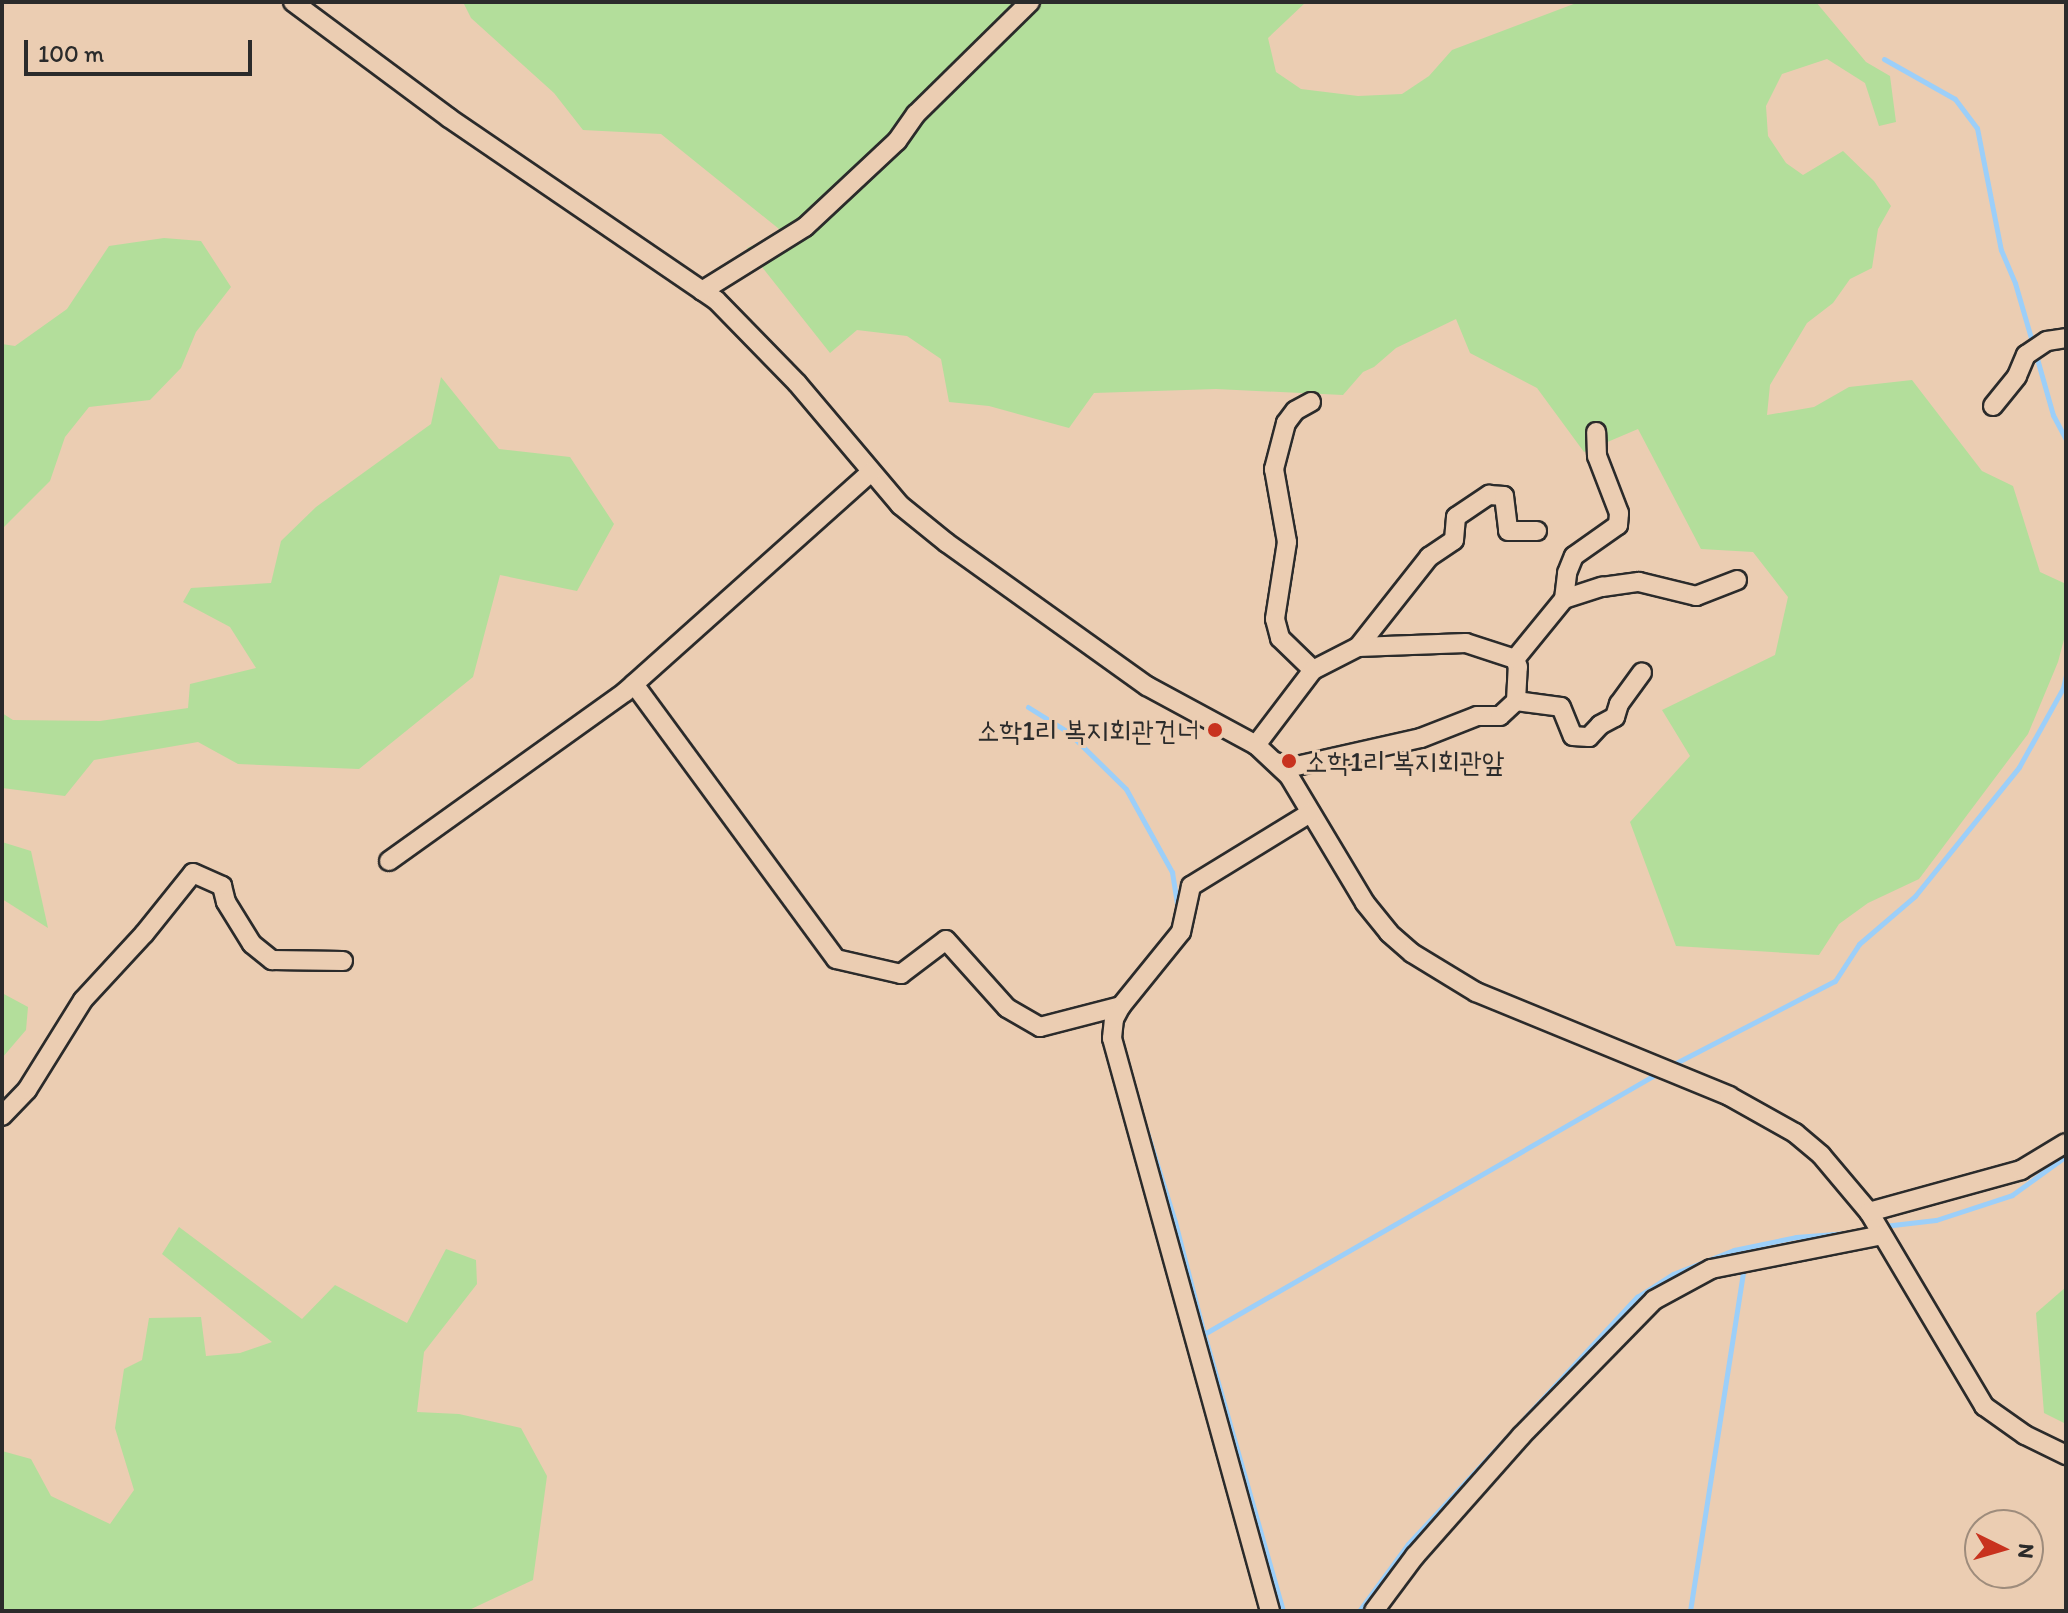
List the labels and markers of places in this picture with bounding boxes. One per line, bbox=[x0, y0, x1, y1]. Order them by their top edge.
place label: 소학1리 복지회관건너 bbox=[977, 713, 1199, 747]
marker: 소학1리 복지회관건너 bbox=[1206, 721, 1224, 739]
place label: 소학1리 복지회관앞 bbox=[1305, 744, 1505, 778]
marker: 소학1리 복지회관앞 bbox=[1280, 752, 1298, 770]

